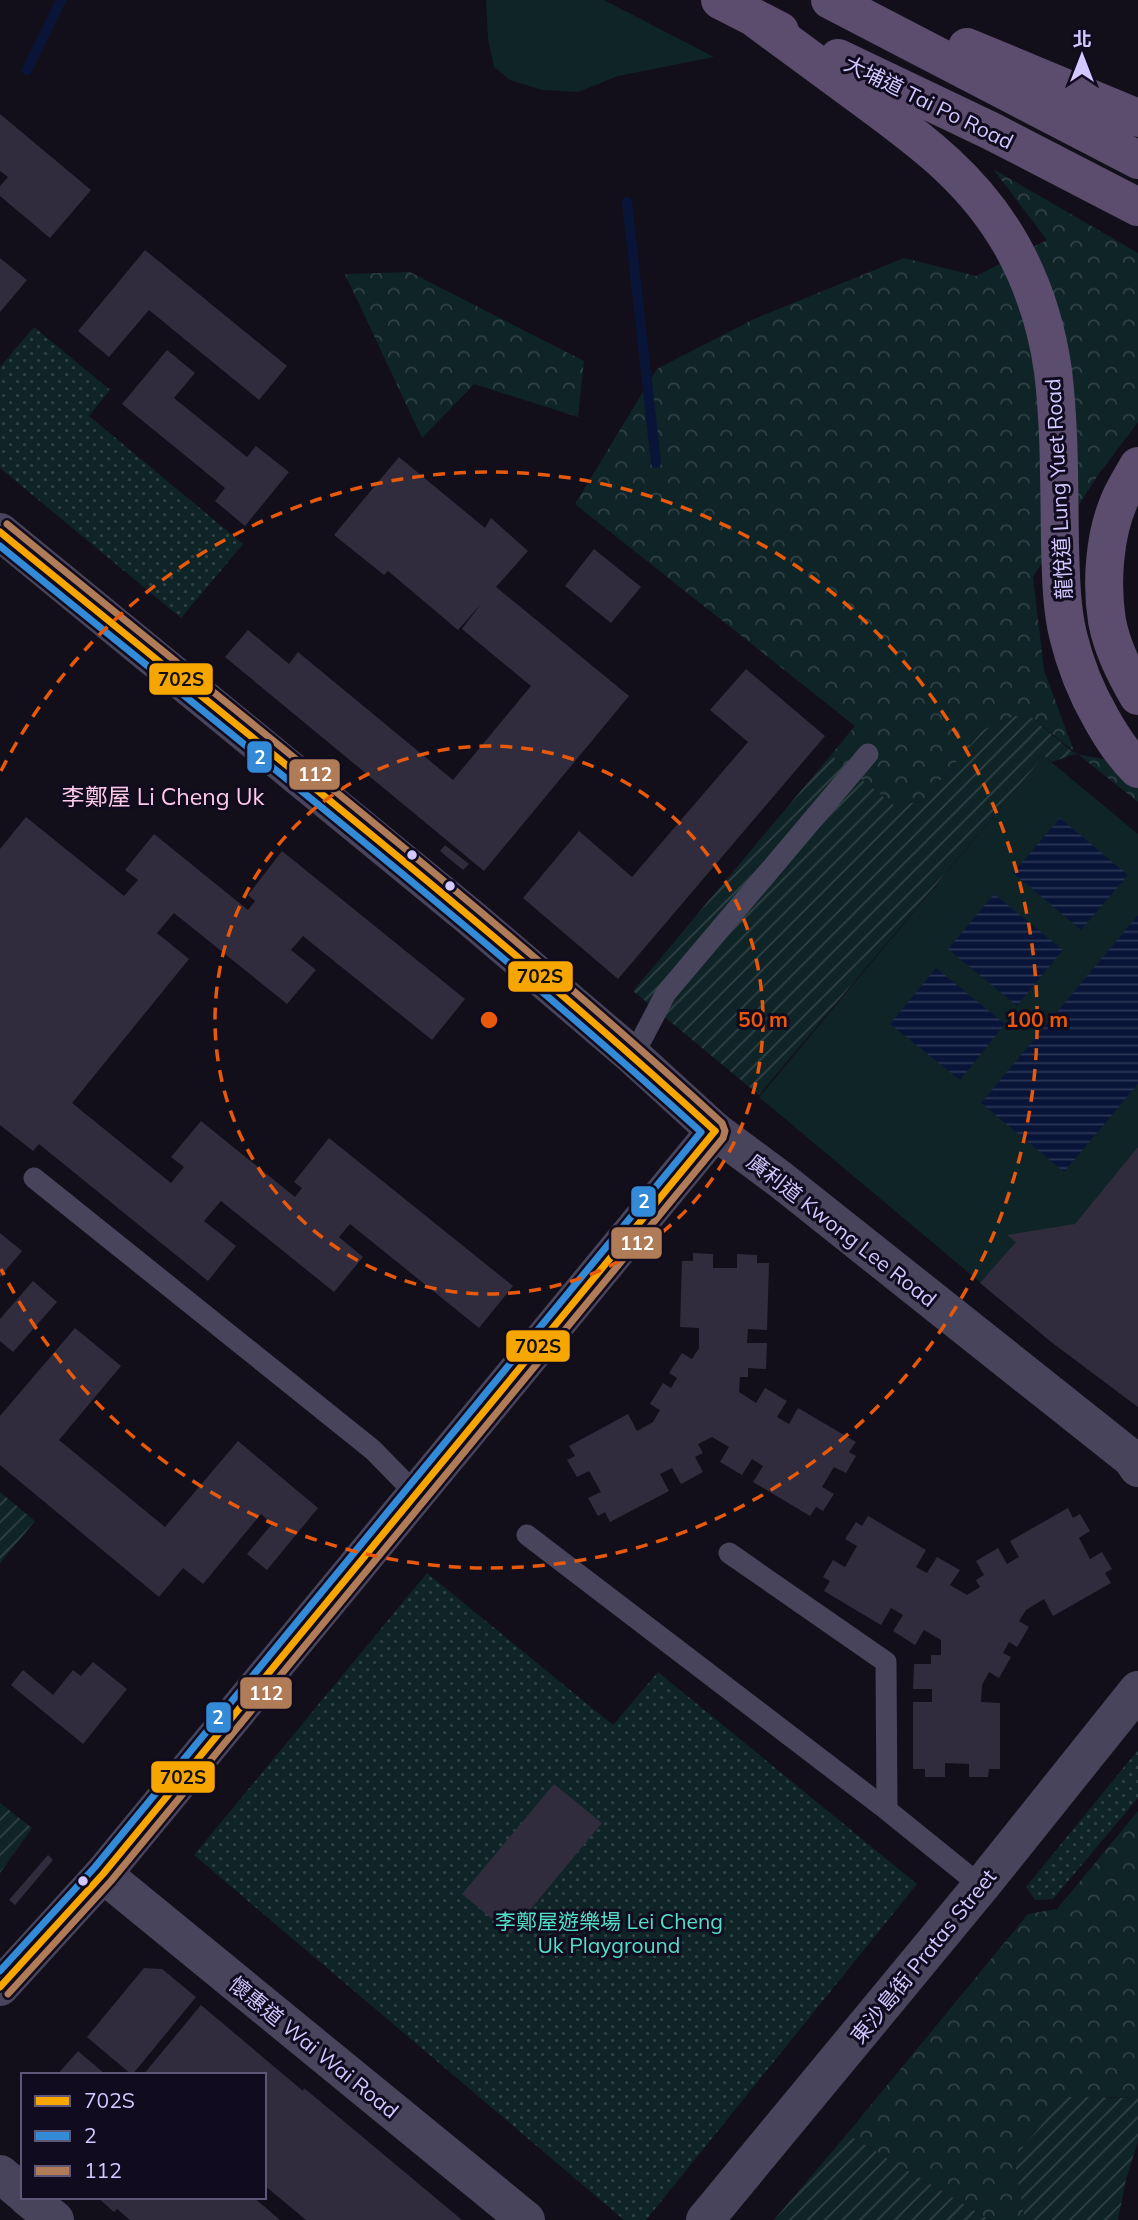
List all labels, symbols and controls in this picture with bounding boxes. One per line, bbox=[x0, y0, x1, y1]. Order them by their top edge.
north arrow bbox=[1047, 21, 1117, 91]
text: 北 bbox=[1072, 27, 1092, 51]
street label: 大埔道 Tai Po Road bbox=[840, 50, 1018, 154]
street label: 龍悅道 Lung Yuet Road bbox=[1039, 378, 1077, 600]
line badge: 702S bbox=[148, 662, 214, 696]
text: 702S bbox=[158, 667, 204, 691]
line badge: 2 bbox=[246, 740, 273, 774]
text: 2 bbox=[254, 745, 266, 769]
line badge: 112 bbox=[288, 758, 341, 791]
text: 112 bbox=[298, 762, 332, 786]
district label: 李鄭屋 Li Cheng Uk bbox=[62, 782, 266, 811]
unlabelled marker bbox=[405, 848, 419, 862]
unlabelled marker bbox=[443, 879, 457, 893]
line badge: 702S bbox=[507, 960, 574, 993]
text: 702S bbox=[517, 964, 563, 988]
text: 50 m bbox=[738, 1006, 788, 1032]
text: 100 m bbox=[1006, 1006, 1068, 1032]
centre of rings bbox=[477, 1008, 501, 1032]
street label: 廣利道 Kwong Lee Road bbox=[742, 1148, 942, 1312]
line badge: 2 bbox=[630, 1185, 657, 1218]
text: 2 bbox=[638, 1189, 650, 1213]
line badge: 112 bbox=[610, 1226, 663, 1260]
text: 112 bbox=[620, 1231, 654, 1255]
line badge: 702S bbox=[505, 1329, 571, 1363]
text: 702S bbox=[515, 1334, 561, 1358]
line badge: 112 bbox=[239, 1676, 293, 1710]
text: 112 bbox=[249, 1681, 283, 1705]
line badge: 2 bbox=[205, 1701, 232, 1734]
text: 2 bbox=[212, 1705, 224, 1729]
line badge: 702S bbox=[150, 1760, 216, 1794]
text: 702S bbox=[160, 1765, 206, 1789]
street label: 東沙島街 Pratas Street bbox=[845, 1864, 1001, 2048]
unlabelled marker bbox=[76, 1874, 90, 1888]
park label: 李鄭屋遊樂場 Lei Cheng Uk Playground bbox=[495, 1908, 723, 1958]
street label: 懷惠道 Wai Wai Road bbox=[224, 1971, 404, 2123]
legend bbox=[21, 2073, 266, 2199]
text: 702S bbox=[84, 2087, 135, 2113]
text: 2 bbox=[84, 2122, 97, 2148]
text: 112 bbox=[84, 2157, 122, 2183]

